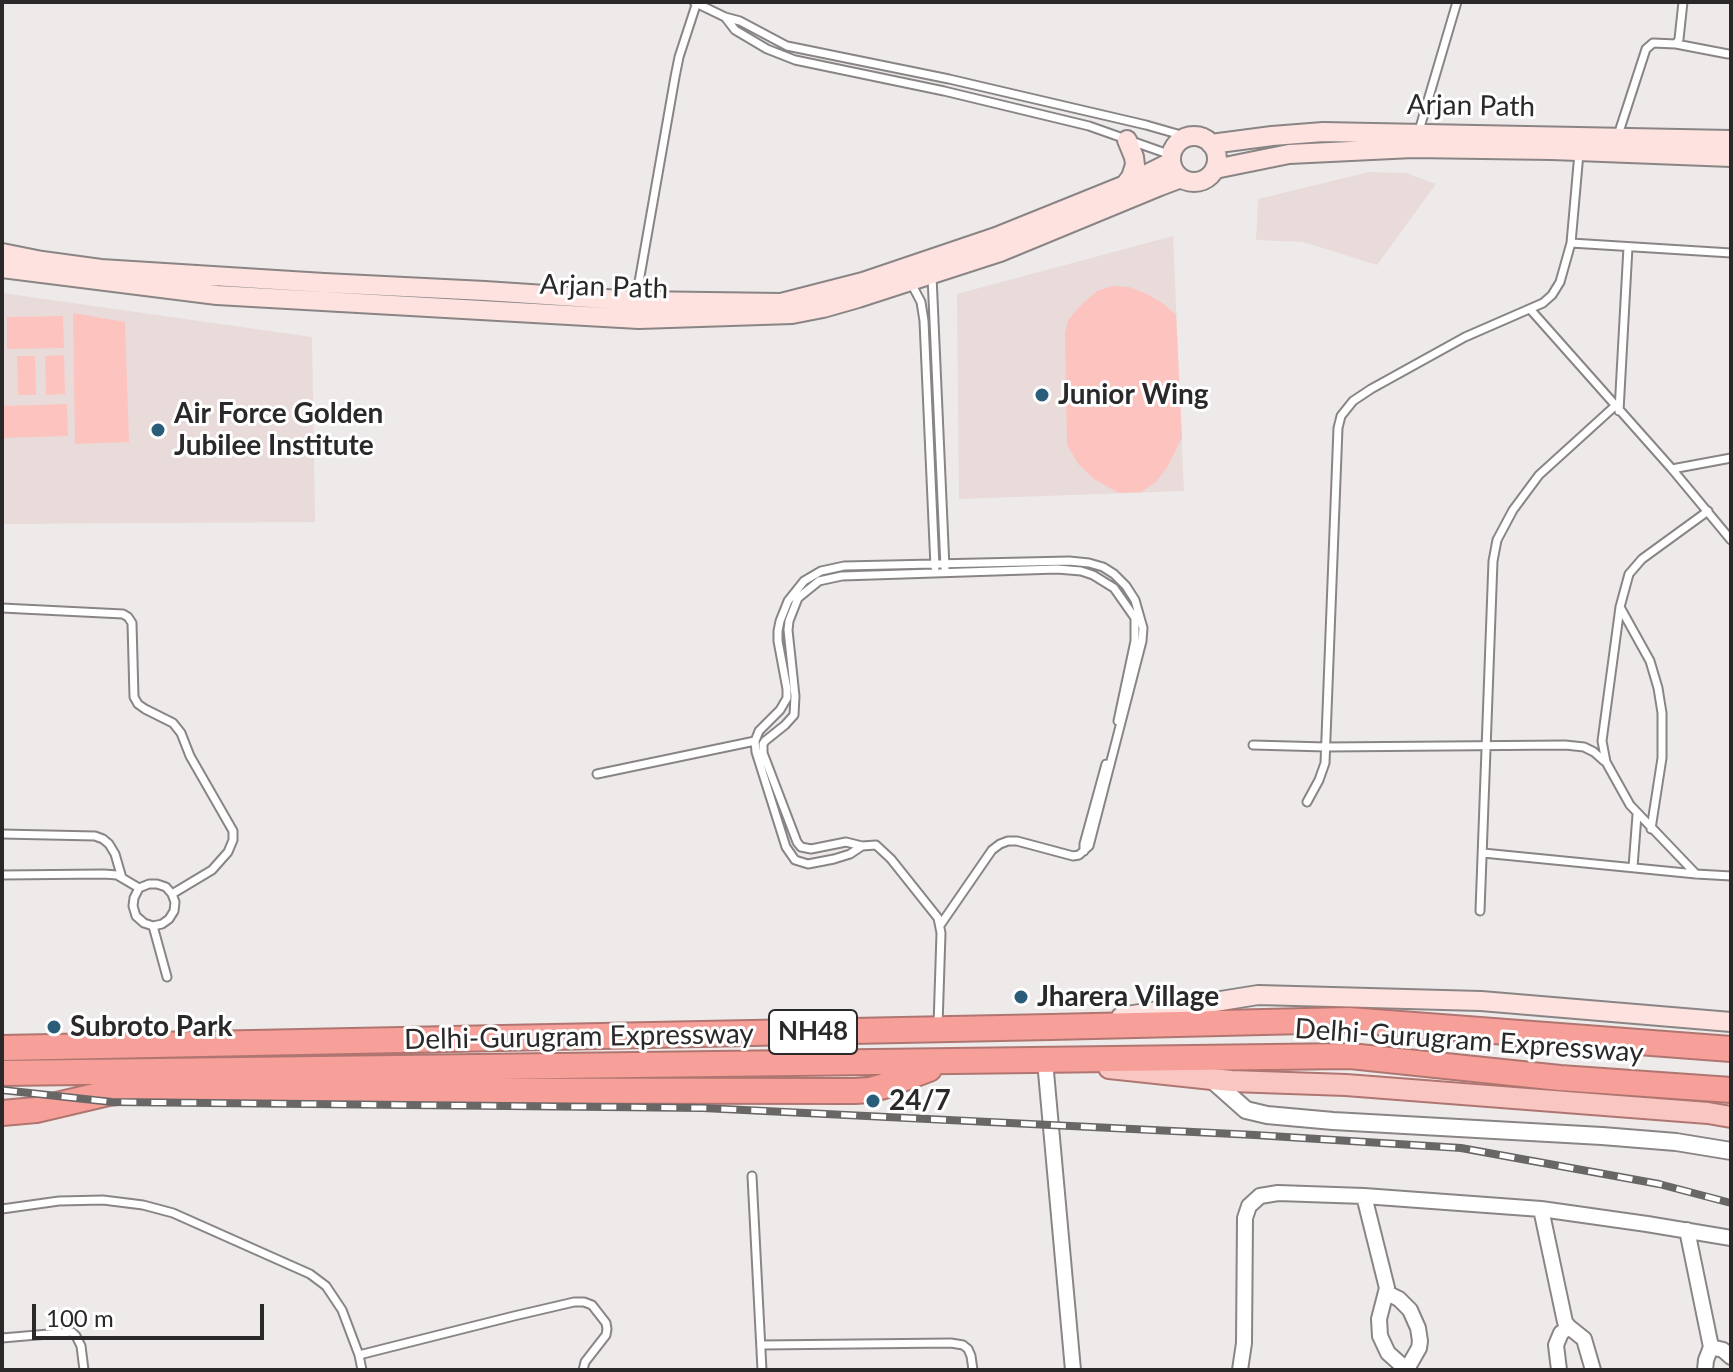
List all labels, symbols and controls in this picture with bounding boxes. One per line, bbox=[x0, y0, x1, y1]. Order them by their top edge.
street label: Arjan Path bbox=[1407, 88, 1535, 124]
street label: Arjan Path bbox=[539, 268, 669, 306]
place label: Junior Wing bbox=[1058, 378, 1209, 412]
marker: Junior Wing bbox=[1033, 386, 1051, 404]
place label: Air Force Golden Jubilee Institute bbox=[174, 397, 383, 463]
marker: Air Force Golden Jubilee Institute bbox=[149, 421, 167, 439]
place label: Jharera Village bbox=[1037, 980, 1219, 1014]
marker: Jharera Village bbox=[1012, 988, 1030, 1006]
place label: Subroto Park bbox=[70, 1010, 232, 1044]
road number: NH48 bbox=[769, 1010, 857, 1054]
street label: Delhi-Gurugram Expressway bbox=[1293, 1012, 1645, 1070]
street label: Delhi-Gurugram Expressway bbox=[404, 1017, 754, 1057]
marker: Subroto Park bbox=[45, 1018, 63, 1036]
place label: 24/7 bbox=[889, 1084, 951, 1118]
marker: 24/7 bbox=[864, 1092, 882, 1110]
scale bar bbox=[36, 1288, 268, 1338]
text: 100 m bbox=[46, 1303, 114, 1332]

